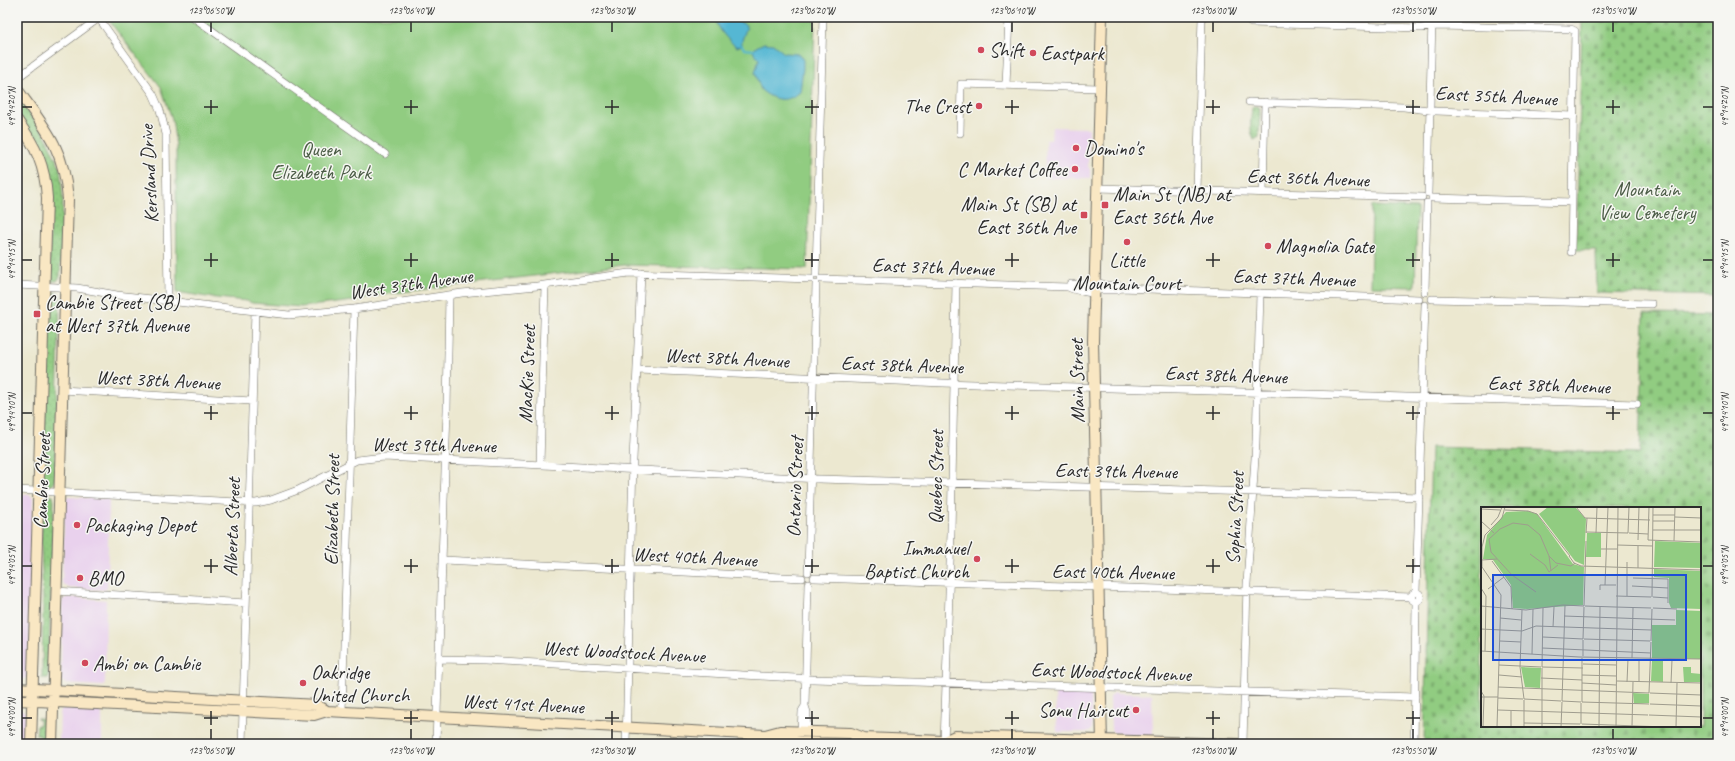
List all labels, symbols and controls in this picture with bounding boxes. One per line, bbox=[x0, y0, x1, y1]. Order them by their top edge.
text: 123°06'50"W bbox=[188, 4, 235, 17]
text: 123°06'40"W bbox=[388, 4, 435, 17]
text: 123°06'30"W bbox=[589, 4, 636, 17]
text: 123°06'20"W bbox=[789, 4, 836, 17]
text: 123°06'10"W bbox=[989, 4, 1036, 17]
text: 123°06'00"W bbox=[1190, 4, 1237, 17]
text: 123°05'50"W bbox=[1390, 4, 1437, 17]
text: 123°05'40"W bbox=[1590, 4, 1637, 17]
place label: Shift bbox=[989, 38, 1026, 63]
place label: Eastpark bbox=[1041, 41, 1106, 66]
marker: Shift bbox=[976, 45, 986, 55]
marker: Eastpark bbox=[1028, 48, 1038, 58]
street label: East 35th Avenue bbox=[1434, 80, 1559, 112]
text: 49°14'20"N bbox=[5, 85, 18, 127]
text: 49°14'20"N bbox=[1718, 85, 1731, 127]
place label: The Crest bbox=[904, 94, 973, 119]
marker: The Crest bbox=[974, 101, 984, 111]
street label: Kersland Drive bbox=[134, 123, 164, 224]
place label: Domino's bbox=[1084, 136, 1145, 161]
park label: Queen Elizabeth Park bbox=[271, 137, 372, 185]
marker: Domino's bbox=[1071, 143, 1081, 153]
place label: C Market Coffee bbox=[958, 157, 1068, 182]
street label: East 36th Avenue bbox=[1246, 163, 1371, 193]
marker: C Market Coffee bbox=[1070, 164, 1080, 174]
park label: Mountain View Cemetery bbox=[1598, 177, 1697, 225]
place label: Main St (NB) at East 36th Ave bbox=[1113, 182, 1233, 230]
place label: Main St (SB) at East 36th Ave bbox=[961, 192, 1078, 240]
marker: Main St (NB) at East 36th Ave bbox=[1100, 200, 1110, 210]
marker: Main St (SB) at East 36th Ave bbox=[1079, 210, 1089, 220]
place label: Magnolia Gate bbox=[1276, 234, 1375, 259]
marker: Little Mountain Court bbox=[1122, 237, 1132, 247]
text: 49°14'15"N bbox=[5, 238, 18, 280]
text: 49°14'15"N bbox=[1718, 238, 1731, 280]
marker: Magnolia Gate bbox=[1263, 241, 1273, 251]
place label: Little Mountain Court bbox=[1073, 248, 1183, 296]
street label: East 37th Avenue bbox=[871, 252, 996, 282]
street label: West 37th Avenue bbox=[348, 263, 476, 305]
street label: East 37th Avenue bbox=[1232, 263, 1357, 293]
place label: Cambie Street (SB) at West 37th Avenue bbox=[45, 290, 190, 338]
marker: Cambie Street (SB) at West 37th Avenue bbox=[32, 309, 42, 319]
street label: MacKie Street bbox=[513, 322, 541, 423]
street label: Main Street bbox=[1064, 336, 1090, 423]
street label: West 38th Avenue bbox=[664, 342, 791, 374]
street label: East 38th Avenue bbox=[840, 350, 965, 380]
street label: East 38th Avenue bbox=[1164, 360, 1289, 390]
street label: West 38th Avenue bbox=[95, 364, 222, 396]
street label: East 38th Avenue bbox=[1487, 370, 1612, 400]
text: 49°14'10"N bbox=[5, 391, 18, 433]
text: 49°14'10"N bbox=[1718, 391, 1731, 433]
street label: Quebec Street bbox=[923, 427, 949, 524]
street label: Cambie Street bbox=[28, 430, 56, 530]
street label: West 39th Avenue bbox=[372, 431, 498, 459]
street label: Ontario Street bbox=[781, 433, 809, 538]
street label: Elizabeth Street bbox=[319, 452, 346, 566]
street label: East 39th Avenue bbox=[1055, 457, 1179, 485]
street label: Sophia Street bbox=[1220, 468, 1250, 565]
street label: Alberta Street bbox=[218, 475, 246, 577]
inset map bbox=[1481, 507, 1701, 727]
place label: Packaging Depot bbox=[85, 513, 198, 538]
marker: Packaging Depot bbox=[72, 520, 82, 530]
place label: Immanuel Baptist Church bbox=[864, 536, 973, 584]
street label: West 40th Avenue bbox=[632, 541, 759, 573]
text: 49°14'05"N bbox=[5, 544, 18, 586]
text: 49°14'05"N bbox=[1718, 544, 1731, 586]
marker: Immanuel Baptist Church bbox=[972, 554, 982, 564]
street label: East 40th Avenue bbox=[1052, 558, 1176, 586]
place label: BMO bbox=[88, 566, 125, 591]
marker: BMO bbox=[75, 573, 85, 583]
street label: West Woodstock Avenue bbox=[542, 635, 707, 669]
place label: Ambi on Cambie bbox=[93, 651, 202, 676]
street label: East Woodstock Avenue bbox=[1031, 657, 1193, 687]
marker: Ambi on Cambie bbox=[80, 658, 90, 668]
place label: Oakridge United Church bbox=[311, 660, 411, 708]
marker: Oakridge United Church bbox=[298, 678, 308, 688]
street label: West 41st Avenue bbox=[462, 688, 586, 720]
text: 49°14'00"N bbox=[5, 696, 18, 738]
text: 49°14'00"N bbox=[1718, 696, 1731, 738]
place label: Sonu Haircut bbox=[1038, 698, 1130, 723]
marker: Sonu Haircut bbox=[1131, 705, 1141, 715]
text: 123°06'50"W bbox=[188, 744, 235, 757]
text: 123°06'40"W bbox=[388, 744, 435, 757]
text: 123°06'30"W bbox=[589, 744, 636, 757]
text: 123°06'20"W bbox=[789, 744, 836, 757]
text: 123°06'10"W bbox=[989, 744, 1036, 757]
text: 123°06'00"W bbox=[1190, 744, 1237, 757]
text: 123°05'50"W bbox=[1390, 744, 1437, 757]
text: 123°05'40"W bbox=[1590, 744, 1637, 757]

